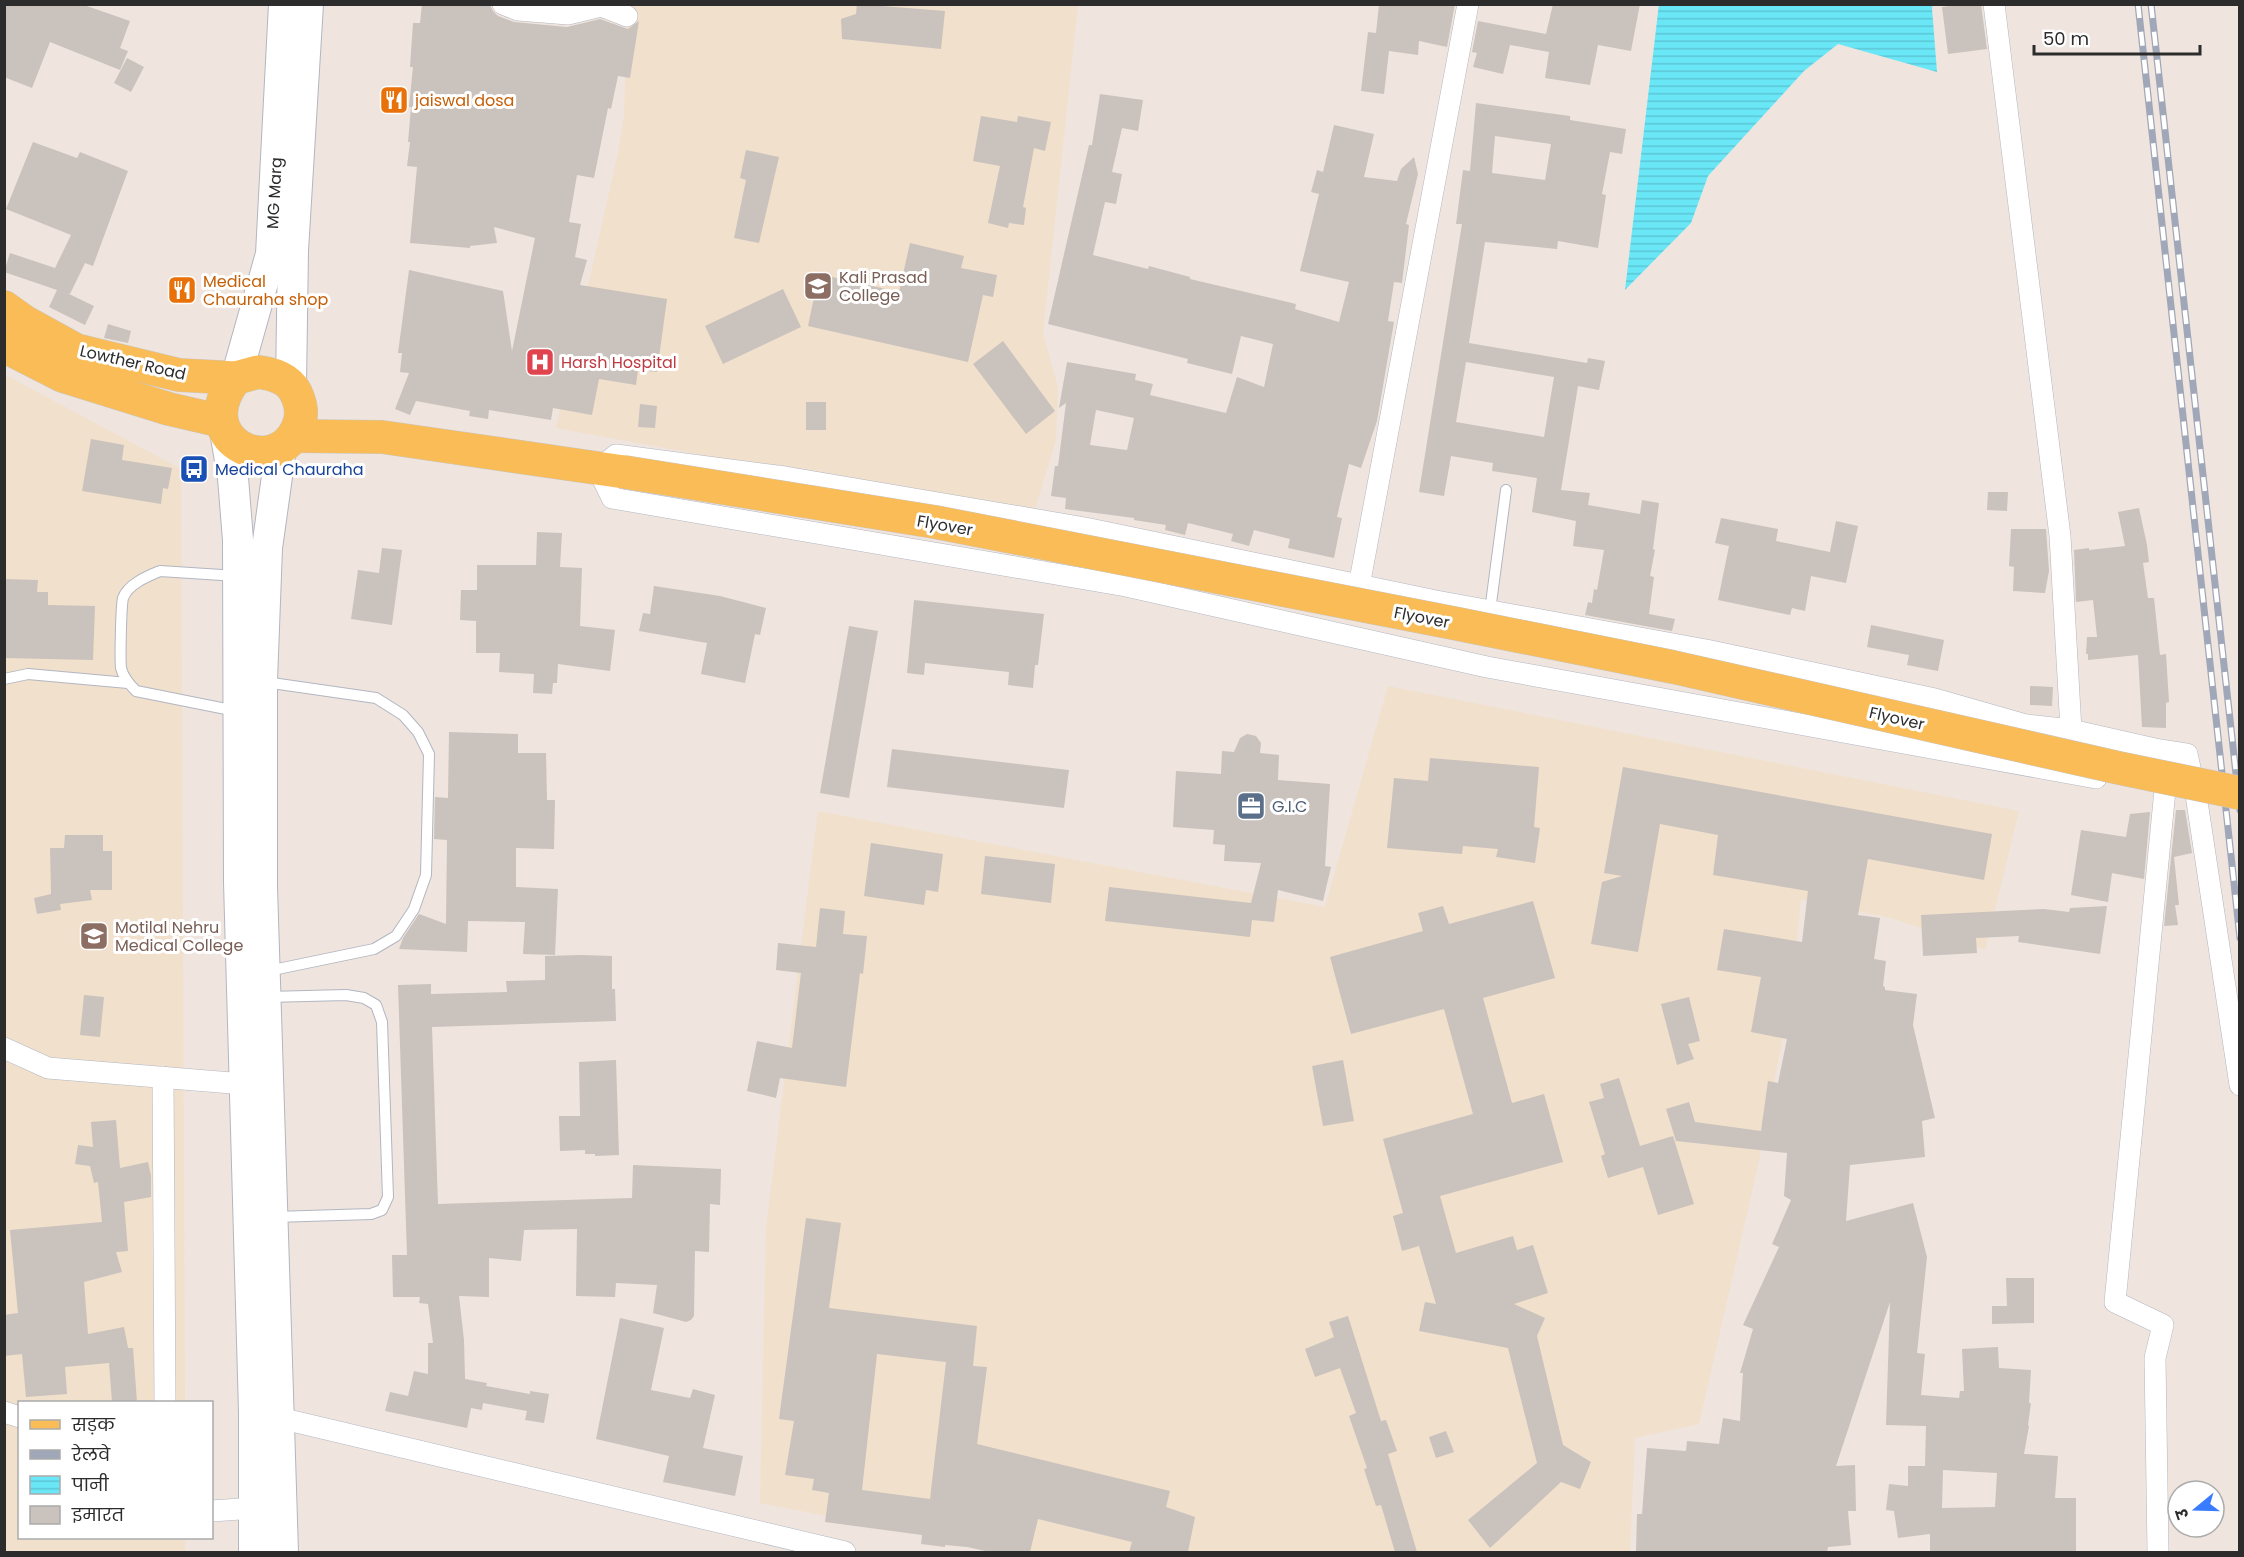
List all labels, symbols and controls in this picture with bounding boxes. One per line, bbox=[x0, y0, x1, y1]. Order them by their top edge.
scale bar bbox=[2034, 18, 2200, 56]
text: 50 m bbox=[2043, 26, 2089, 51]
restaurant icon: jaiswal dosa bbox=[378, 84, 410, 116]
place label: jaiswal dosa bbox=[414, 89, 514, 112]
street label: MG Marg bbox=[261, 157, 288, 230]
place label: Kali Prasad College bbox=[839, 266, 928, 307]
place label: Medical Chauraha shop bbox=[203, 270, 329, 311]
school or university icon: Kali Prasad College bbox=[802, 270, 834, 302]
restaurant icon: Medical Chauraha shop bbox=[166, 274, 198, 306]
street label: Lowther Road bbox=[78, 339, 188, 386]
hospital icon: Harsh Hospital bbox=[524, 346, 556, 378]
place label: Harsh Hospital bbox=[561, 351, 677, 374]
bus stop icon: Medical Chauraha bbox=[178, 453, 210, 485]
place label: Medical Chauraha bbox=[215, 458, 364, 481]
street label: Flyover bbox=[915, 509, 975, 542]
street label: Flyover bbox=[1392, 601, 1452, 634]
street label: Flyover bbox=[1867, 701, 1927, 736]
office icon: G.I.C bbox=[1235, 790, 1267, 822]
place label: G.I.C bbox=[1272, 795, 1307, 818]
place label: Motilal Nehru Medical College bbox=[115, 916, 243, 957]
school or university icon: Motilal Nehru Medical College bbox=[78, 920, 110, 952]
legend bbox=[18, 1401, 213, 1539]
text: सड़क bbox=[71, 1412, 116, 1437]
text: रेलवे bbox=[71, 1442, 111, 1467]
text: पानी bbox=[71, 1472, 109, 1497]
north arrow bbox=[2166, 1479, 2226, 1539]
text: इमारत bbox=[71, 1502, 125, 1527]
text: उ bbox=[2170, 1505, 2195, 1523]

